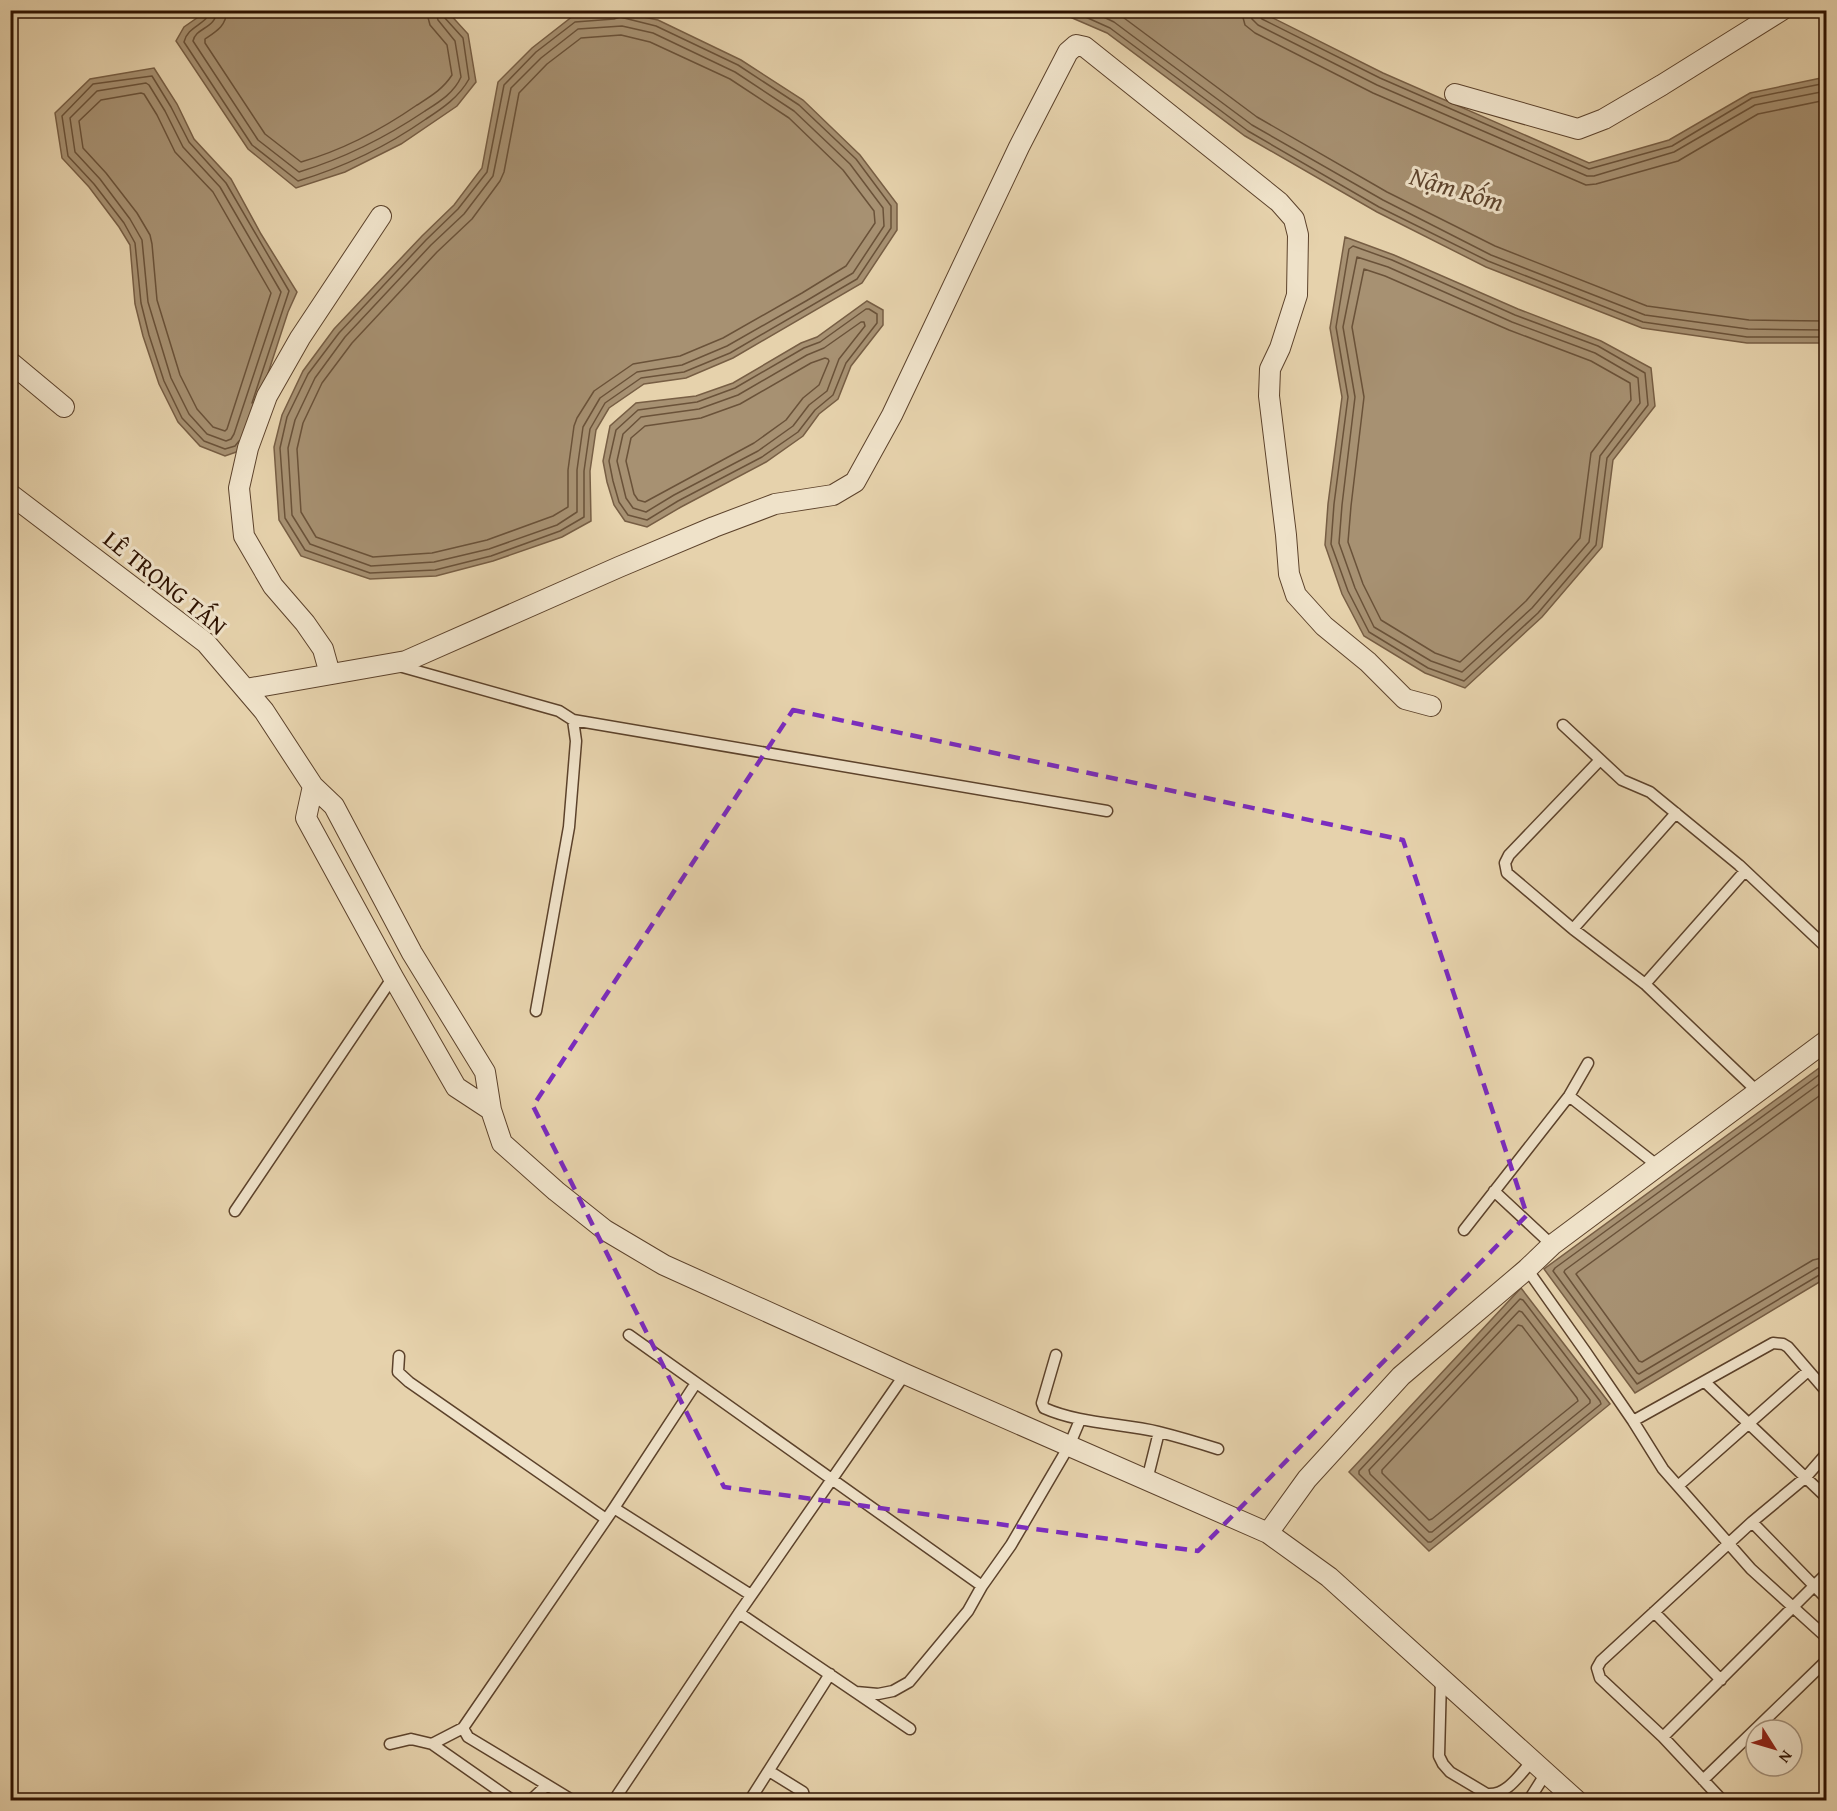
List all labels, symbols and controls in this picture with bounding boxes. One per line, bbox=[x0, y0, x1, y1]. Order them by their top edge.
water label: Nậm Rốm bbox=[1404, 155, 1509, 221]
street label: LÊ TRỌNG TẤN bbox=[96, 522, 235, 644]
north arrow bbox=[1744, 1718, 1804, 1778]
text: N bbox=[1773, 1746, 1799, 1769]

